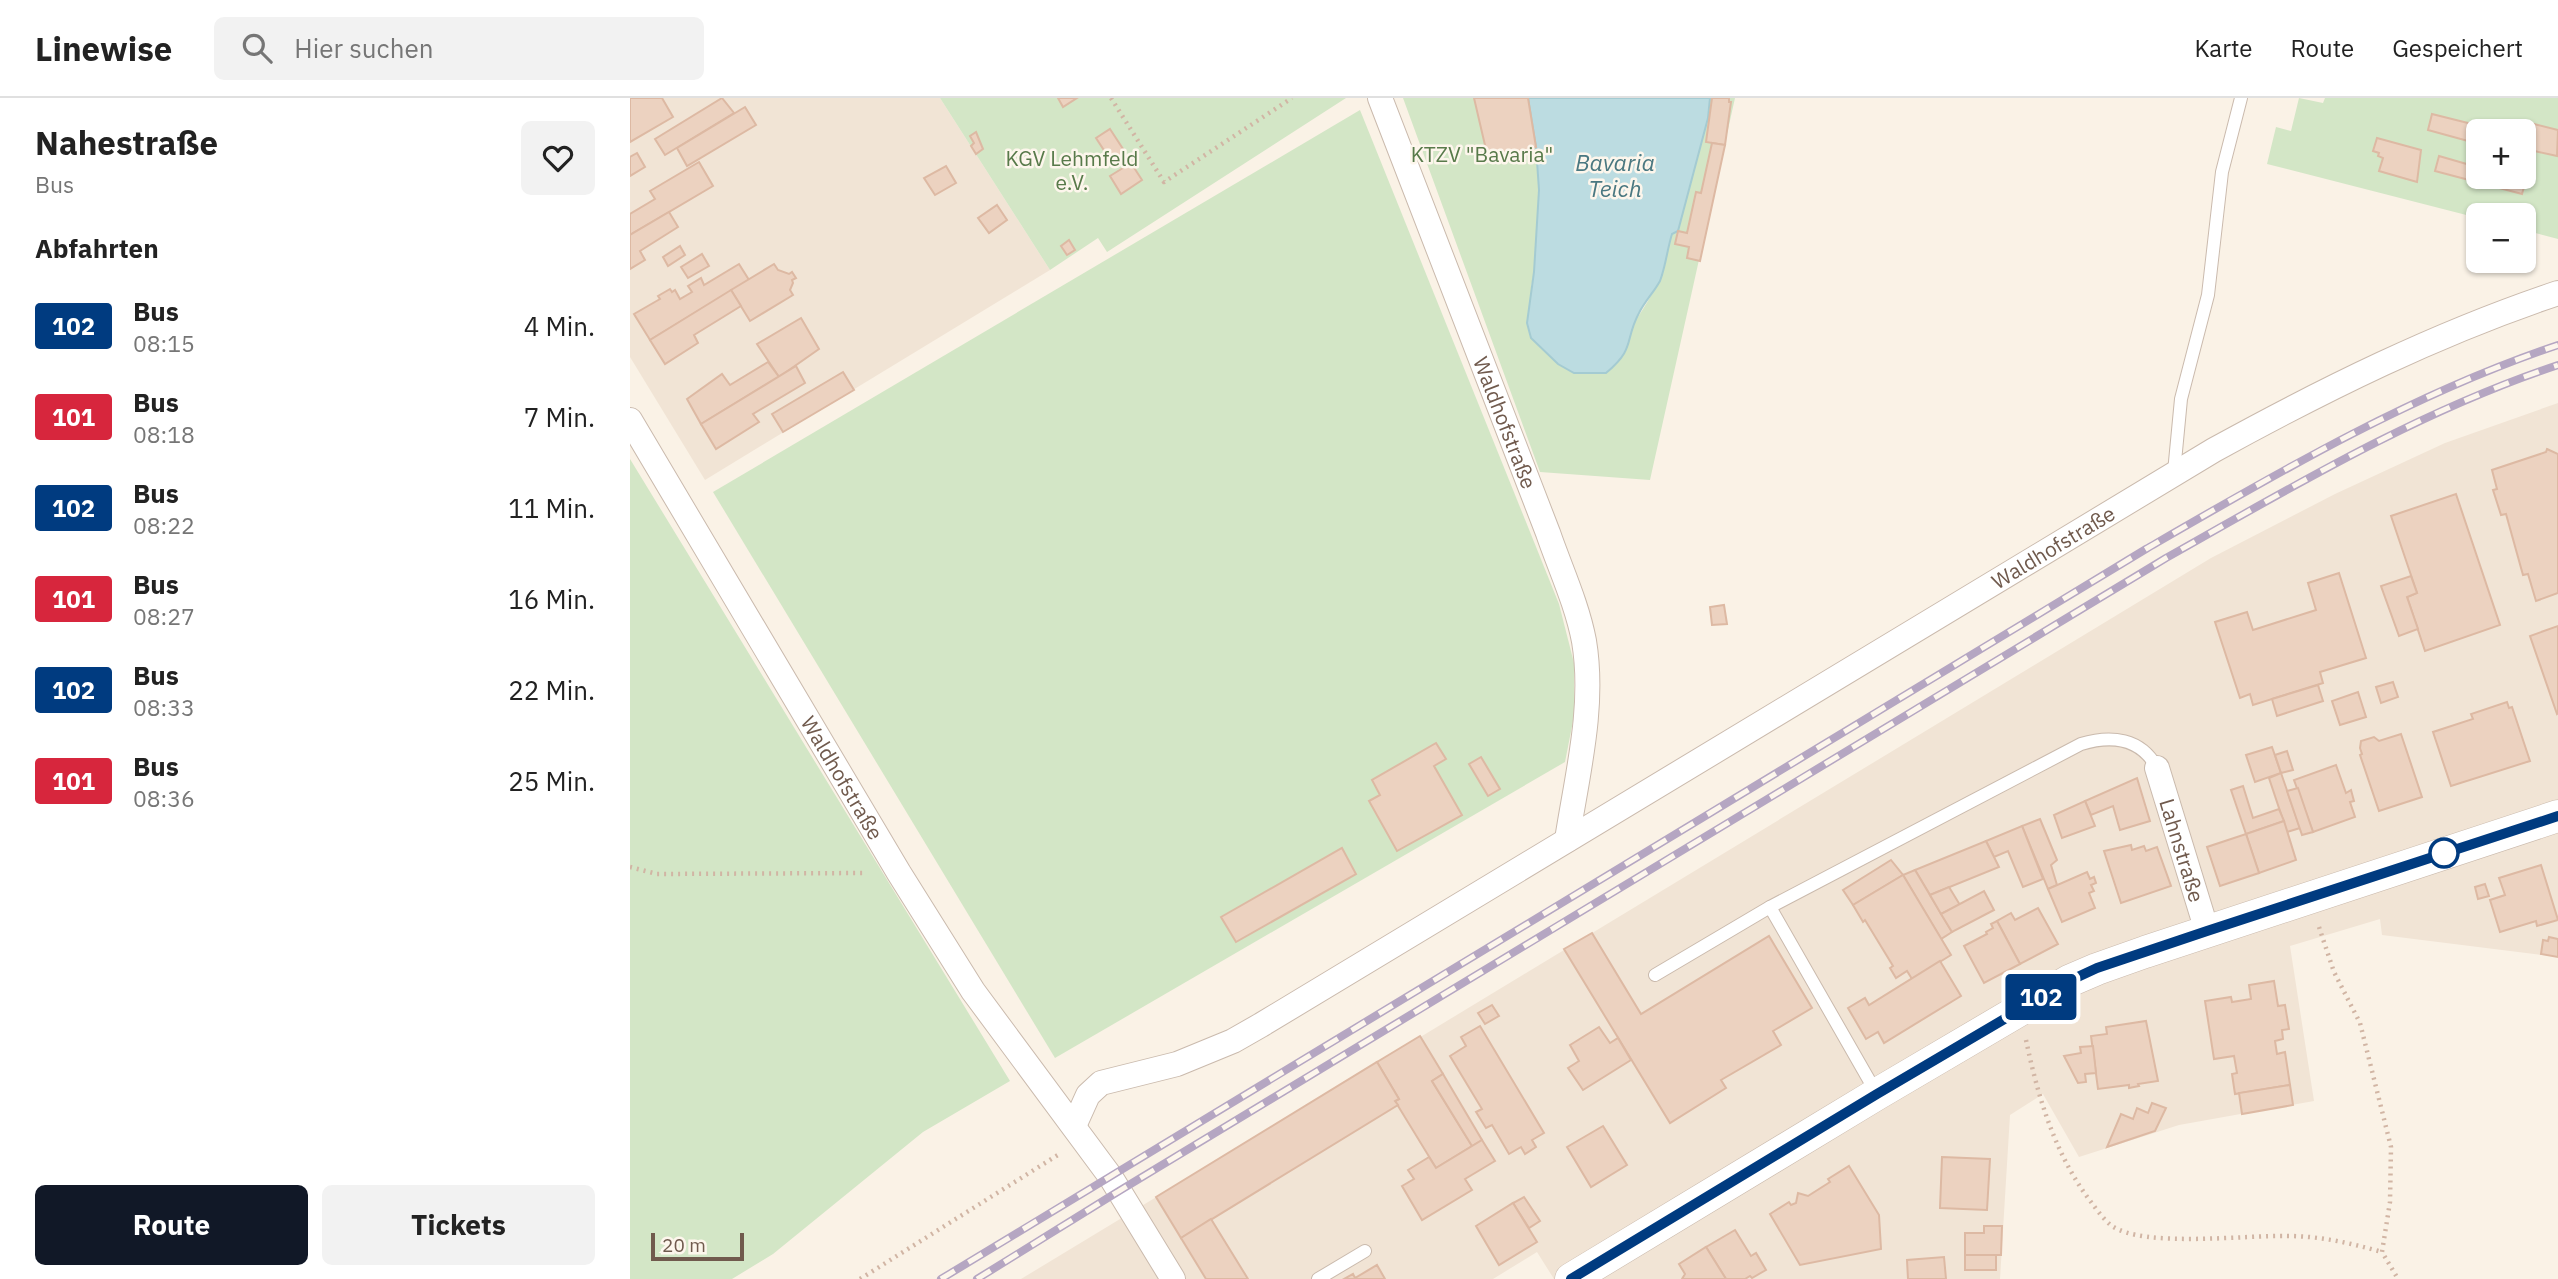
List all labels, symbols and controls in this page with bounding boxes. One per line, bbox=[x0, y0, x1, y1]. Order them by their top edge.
search box bbox=[214, 17, 704, 80]
text: Linewise bbox=[35, 27, 172, 70]
icon: search bbox=[238, 29, 276, 67]
text: Hier suchen bbox=[294, 31, 434, 65]
text: Karte bbox=[2194, 32, 2253, 64]
text: Route bbox=[2291, 32, 2354, 64]
text: Gespeichert bbox=[2392, 32, 2523, 64]
map controls bbox=[2466, 119, 2536, 273]
button: + bbox=[2466, 119, 2536, 189]
text: Nahestraße bbox=[35, 121, 218, 164]
button: heart bbox=[521, 121, 595, 195]
park label: KTZV "Bavaria" bbox=[1411, 140, 1553, 168]
park label: KGV Lehmfeld e.V. bbox=[1005, 144, 1139, 196]
water label: Bavaria Teich bbox=[1575, 147, 1655, 203]
text: Bus bbox=[35, 169, 74, 199]
button: − bbox=[2466, 203, 2536, 273]
text: Abfahrten bbox=[35, 231, 159, 265]
text: Bus bbox=[133, 294, 179, 328]
text: 4 Min. bbox=[524, 309, 595, 343]
text: 102 bbox=[52, 310, 95, 342]
text: 08:15 bbox=[133, 328, 195, 358]
street label: Waldhofstraße bbox=[1467, 353, 1544, 493]
text: Bus bbox=[133, 385, 179, 419]
text: 7 Min. bbox=[524, 400, 595, 434]
text: 101 bbox=[52, 401, 95, 433]
text: 08:18 bbox=[133, 419, 195, 449]
text: Bus bbox=[133, 476, 179, 510]
text: 11 Min. bbox=[508, 491, 595, 525]
text: 102 bbox=[52, 492, 95, 524]
street label: Waldhofstraße bbox=[1986, 499, 2120, 595]
text: 08:22 bbox=[133, 510, 195, 540]
text: Bus bbox=[133, 567, 179, 601]
text: 16 Min. bbox=[508, 582, 595, 616]
text: 101 bbox=[52, 583, 95, 615]
text: 08:27 bbox=[133, 601, 195, 631]
text: Bus bbox=[133, 658, 179, 692]
text: 22 Min. bbox=[508, 673, 595, 707]
text: 102 bbox=[52, 674, 95, 706]
text: 08:33 bbox=[133, 692, 195, 722]
street label: Waldhofstraße bbox=[795, 711, 890, 845]
text: Bus bbox=[133, 749, 179, 783]
text: 25 Min. bbox=[508, 764, 595, 798]
text: 101 bbox=[52, 765, 95, 797]
text: 08:36 bbox=[133, 783, 195, 813]
street label: Lahnstraße bbox=[2153, 795, 2211, 905]
unlabelled marker bbox=[2429, 838, 2459, 868]
line badge: 102 bbox=[2001, 974, 2081, 1020]
text: 102 bbox=[2019, 981, 2063, 1013]
button: Route bbox=[35, 1185, 308, 1265]
button: Tickets bbox=[322, 1185, 595, 1265]
scale bar bbox=[651, 1230, 744, 1262]
text: 20 m bbox=[662, 1233, 706, 1257]

